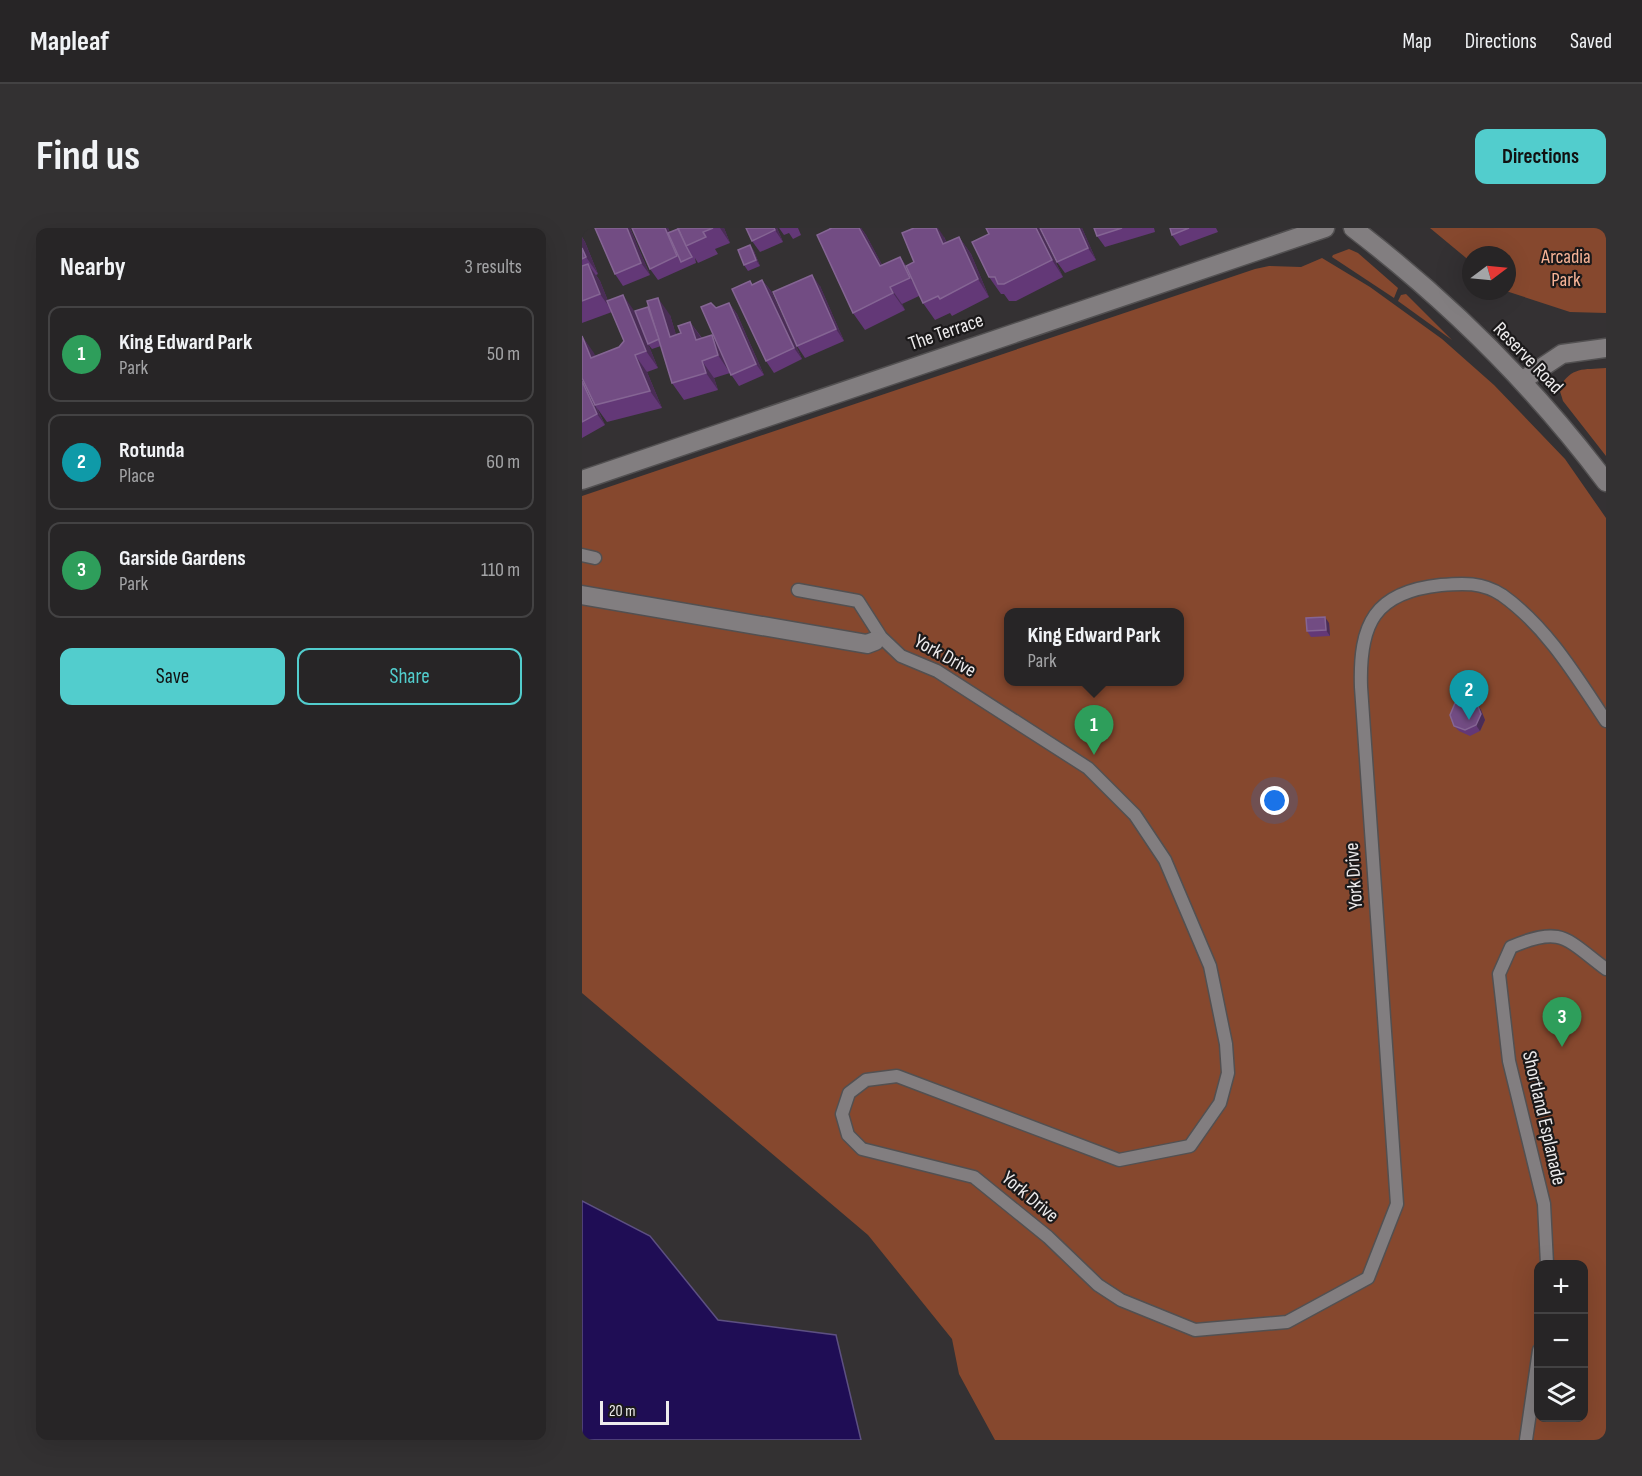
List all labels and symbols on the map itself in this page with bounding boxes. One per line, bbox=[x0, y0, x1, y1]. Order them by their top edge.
park label: Arcadia Park bbox=[1540, 245, 1591, 292]
north arrow bbox=[1462, 246, 1516, 300]
street label: The Terrace bbox=[906, 308, 986, 356]
street label: Reserve Road bbox=[1488, 317, 1568, 399]
street label: York Drive bbox=[910, 629, 980, 683]
pin: 2 bbox=[1450, 670, 1488, 720]
pin: 1 bbox=[1074, 706, 1114, 755]
your location bbox=[1260, 786, 1289, 815]
street label: York Drive bbox=[1340, 842, 1368, 910]
pin: 3 bbox=[1542, 998, 1582, 1047]
street label: Shortland Esplanade bbox=[1517, 1049, 1571, 1187]
street label: York Drive bbox=[997, 1166, 1063, 1228]
scale bar bbox=[600, 1398, 669, 1426]

